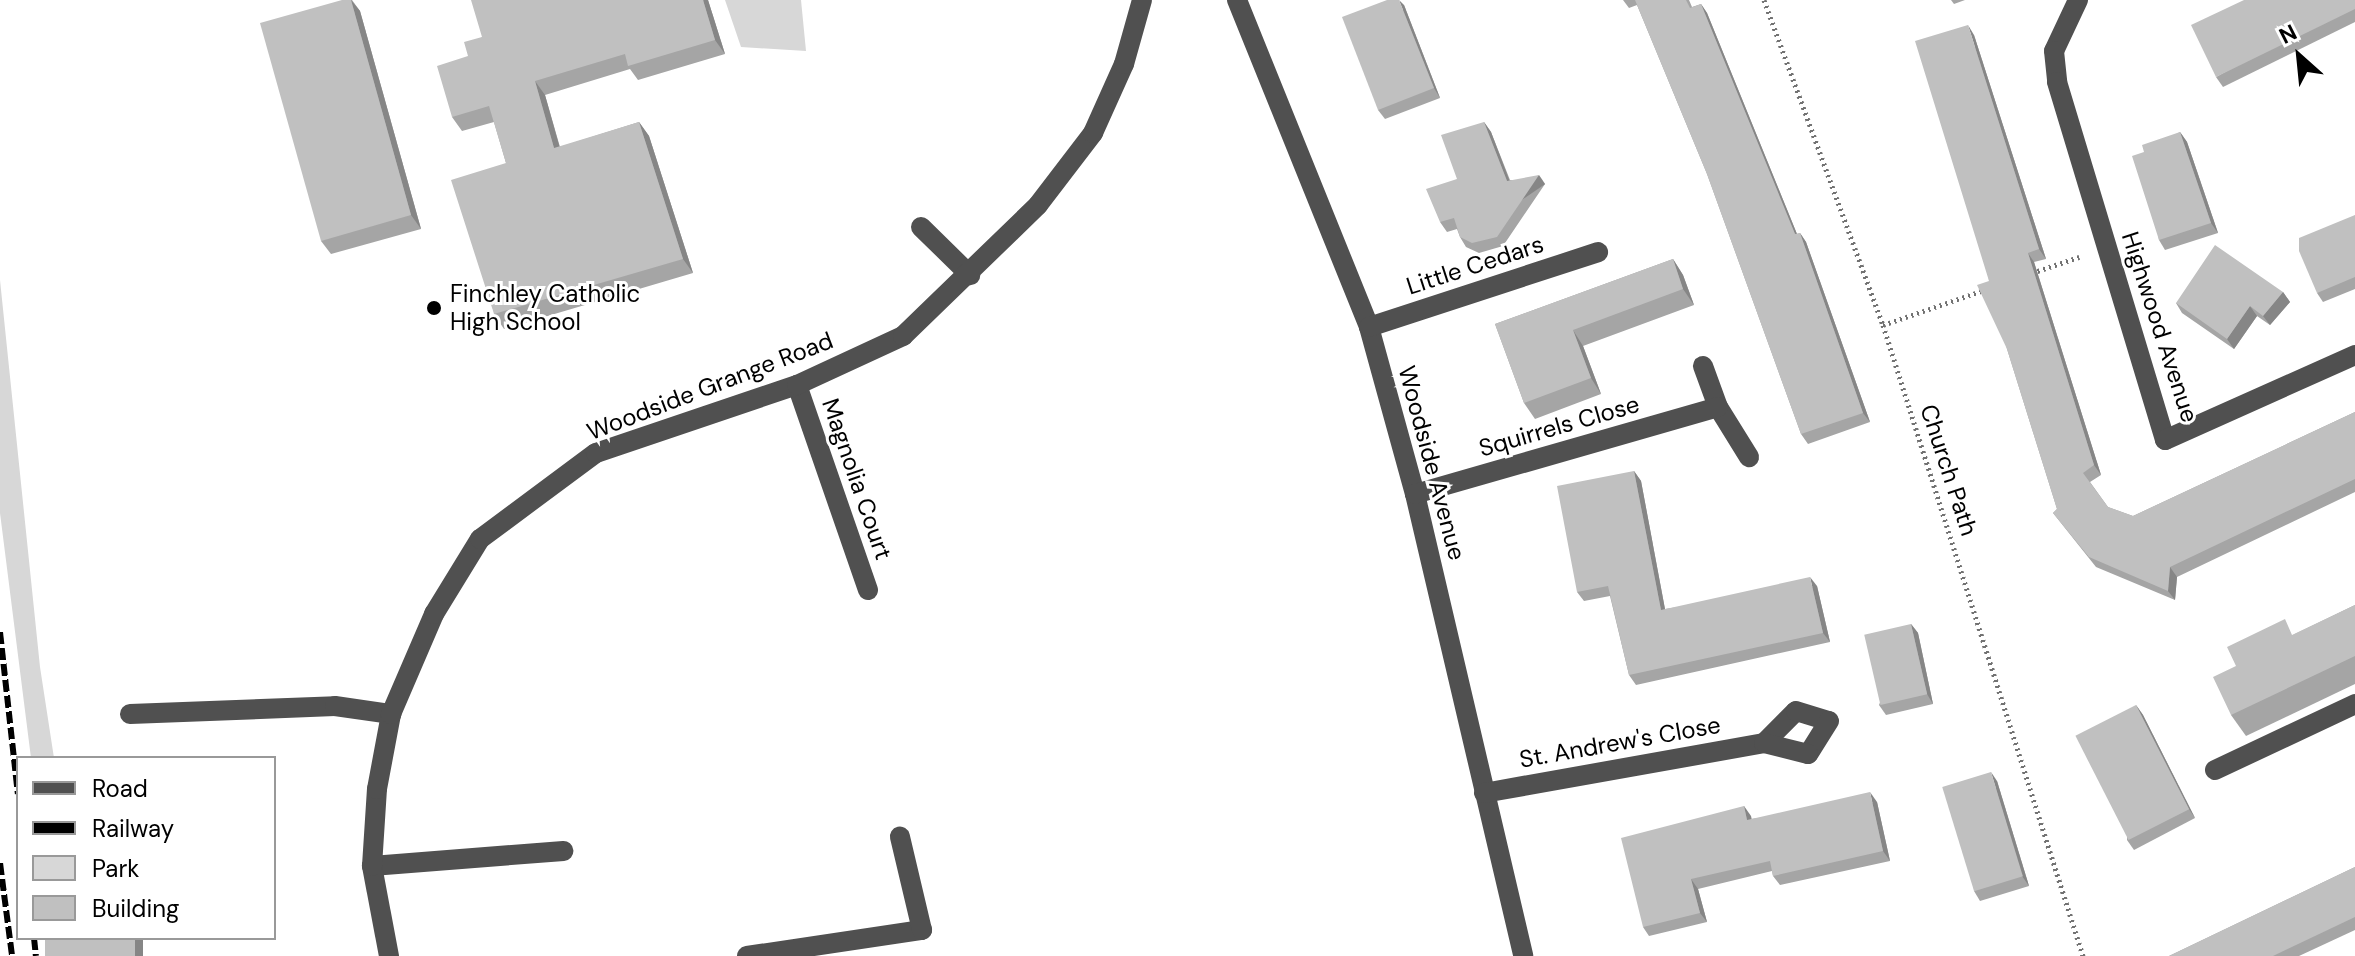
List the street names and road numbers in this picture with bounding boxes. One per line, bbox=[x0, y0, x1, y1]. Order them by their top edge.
street label: Highwood Avenue bbox=[2116, 228, 2204, 426]
street label: Little Cedars bbox=[1403, 229, 1547, 301]
street label: Woodside Grange Road bbox=[583, 326, 837, 446]
street label: Woodside Avenue bbox=[1392, 363, 1472, 563]
street label: Squirrels Close bbox=[1475, 389, 1643, 463]
street label: Magnolia Court bbox=[816, 395, 898, 563]
street label: Church Path bbox=[1914, 401, 1984, 539]
street label: St. Andrew's Close bbox=[1517, 710, 1723, 774]

